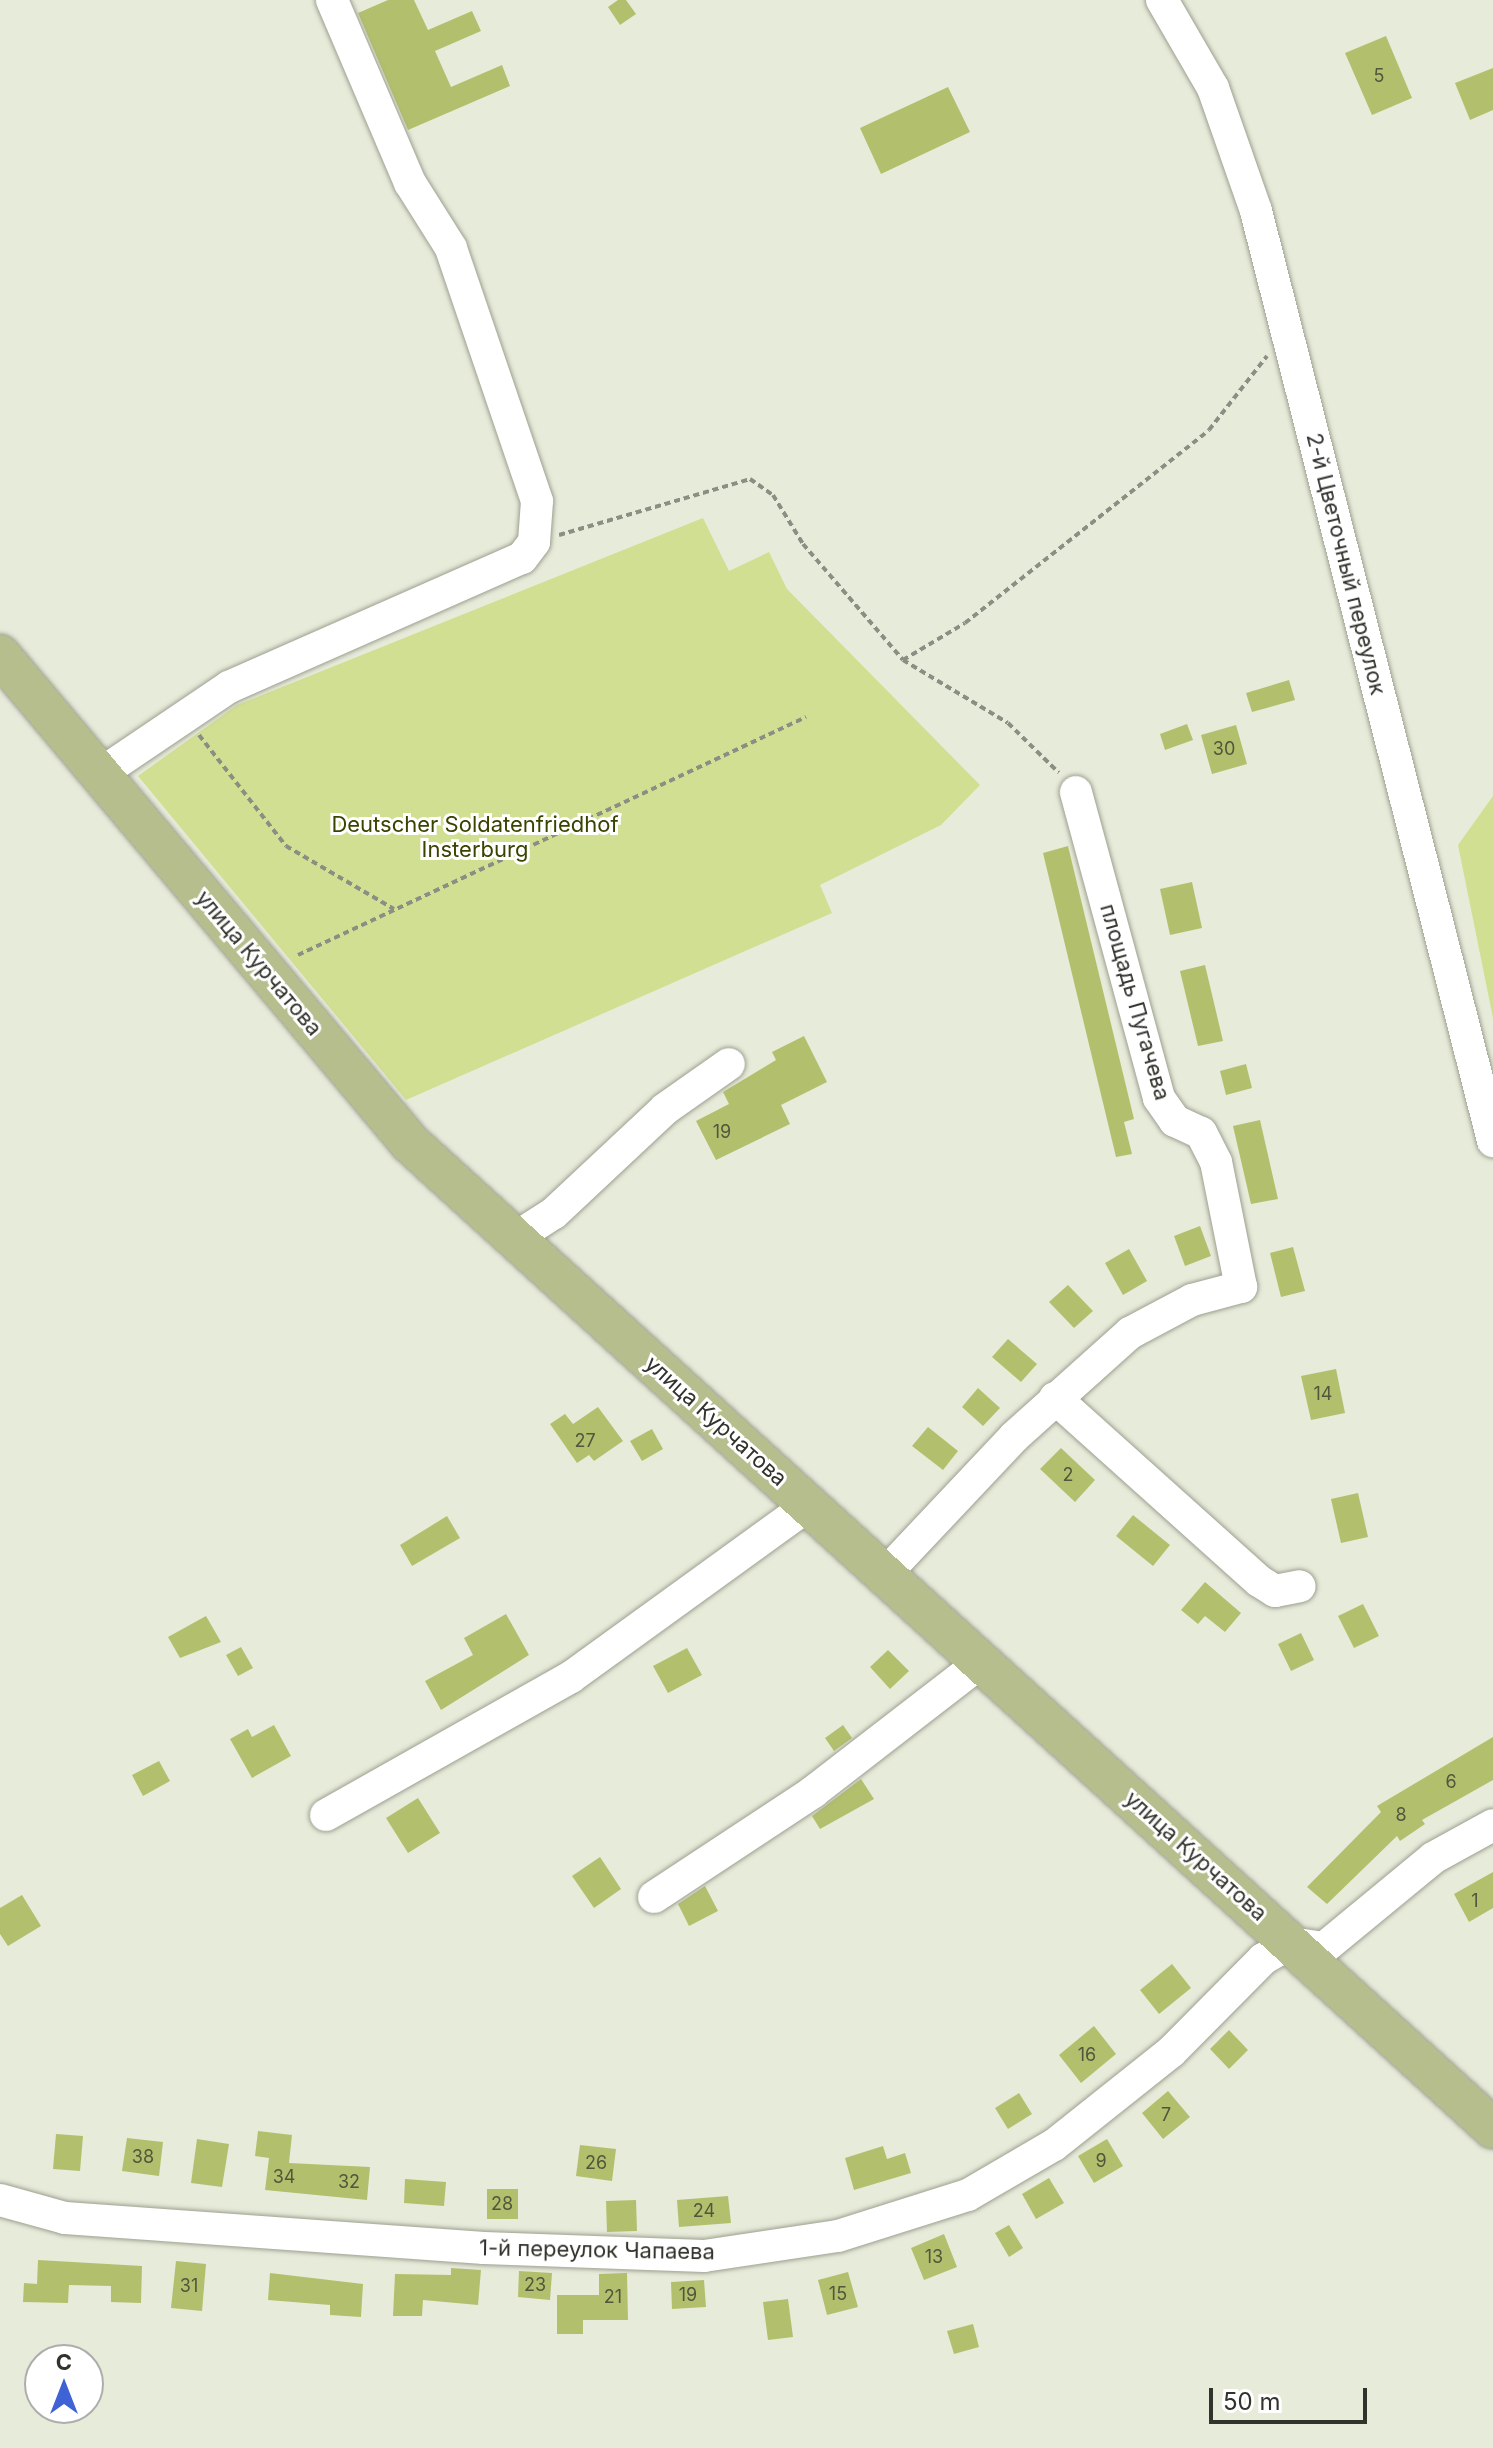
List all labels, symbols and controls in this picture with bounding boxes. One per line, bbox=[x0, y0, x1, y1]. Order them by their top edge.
house number: 5 bbox=[1374, 65, 1384, 87]
street label: 2-й Цветочный переулок bbox=[1301, 430, 1391, 698]
house number: 30 bbox=[1213, 738, 1235, 760]
park label: Deutscher Soldatenfriedhof Insterburg bbox=[331, 811, 619, 862]
street label: улица Курчатова bbox=[191, 885, 327, 1041]
street label: площадь Пугачева bbox=[1094, 901, 1176, 1103]
house number: 19 bbox=[713, 1121, 731, 1143]
street label: улица Курчатова bbox=[640, 1350, 792, 1492]
house number: 14 bbox=[1314, 1383, 1332, 1405]
house number: 27 bbox=[574, 1430, 596, 1452]
house number: 2 bbox=[1063, 1464, 1073, 1486]
house number: 6 bbox=[1445, 1771, 1457, 1793]
street label: улица Курчатова bbox=[1120, 1785, 1272, 1927]
house number: 8 bbox=[1395, 1804, 1407, 1826]
house number: 1 bbox=[1471, 1890, 1479, 1912]
house number: 16 bbox=[1078, 2044, 1096, 2066]
house number: 7 bbox=[1161, 2104, 1171, 2126]
house number: 38 bbox=[132, 2146, 154, 2168]
house number: 9 bbox=[1095, 2150, 1107, 2172]
house number: 26 bbox=[585, 2152, 607, 2174]
house number: 34 bbox=[273, 2166, 295, 2188]
house number: 32 bbox=[338, 2171, 360, 2193]
house number: 28 bbox=[491, 2193, 513, 2215]
house number: 24 bbox=[693, 2200, 715, 2222]
street label: 1-й переулок Чапаева bbox=[479, 2235, 715, 2265]
house number: 13 bbox=[925, 2246, 943, 2268]
house number: 23 bbox=[524, 2274, 546, 2296]
house number: 31 bbox=[180, 2275, 198, 2297]
house number: 15 bbox=[829, 2283, 847, 2305]
house number: 19 bbox=[679, 2284, 697, 2306]
house number: 21 bbox=[604, 2286, 622, 2308]
north arrow bbox=[24, 2344, 104, 2424]
text: С bbox=[56, 2349, 72, 2375]
scale bar bbox=[1213, 2372, 1371, 2422]
text: 50 m bbox=[1223, 2387, 1281, 2416]

